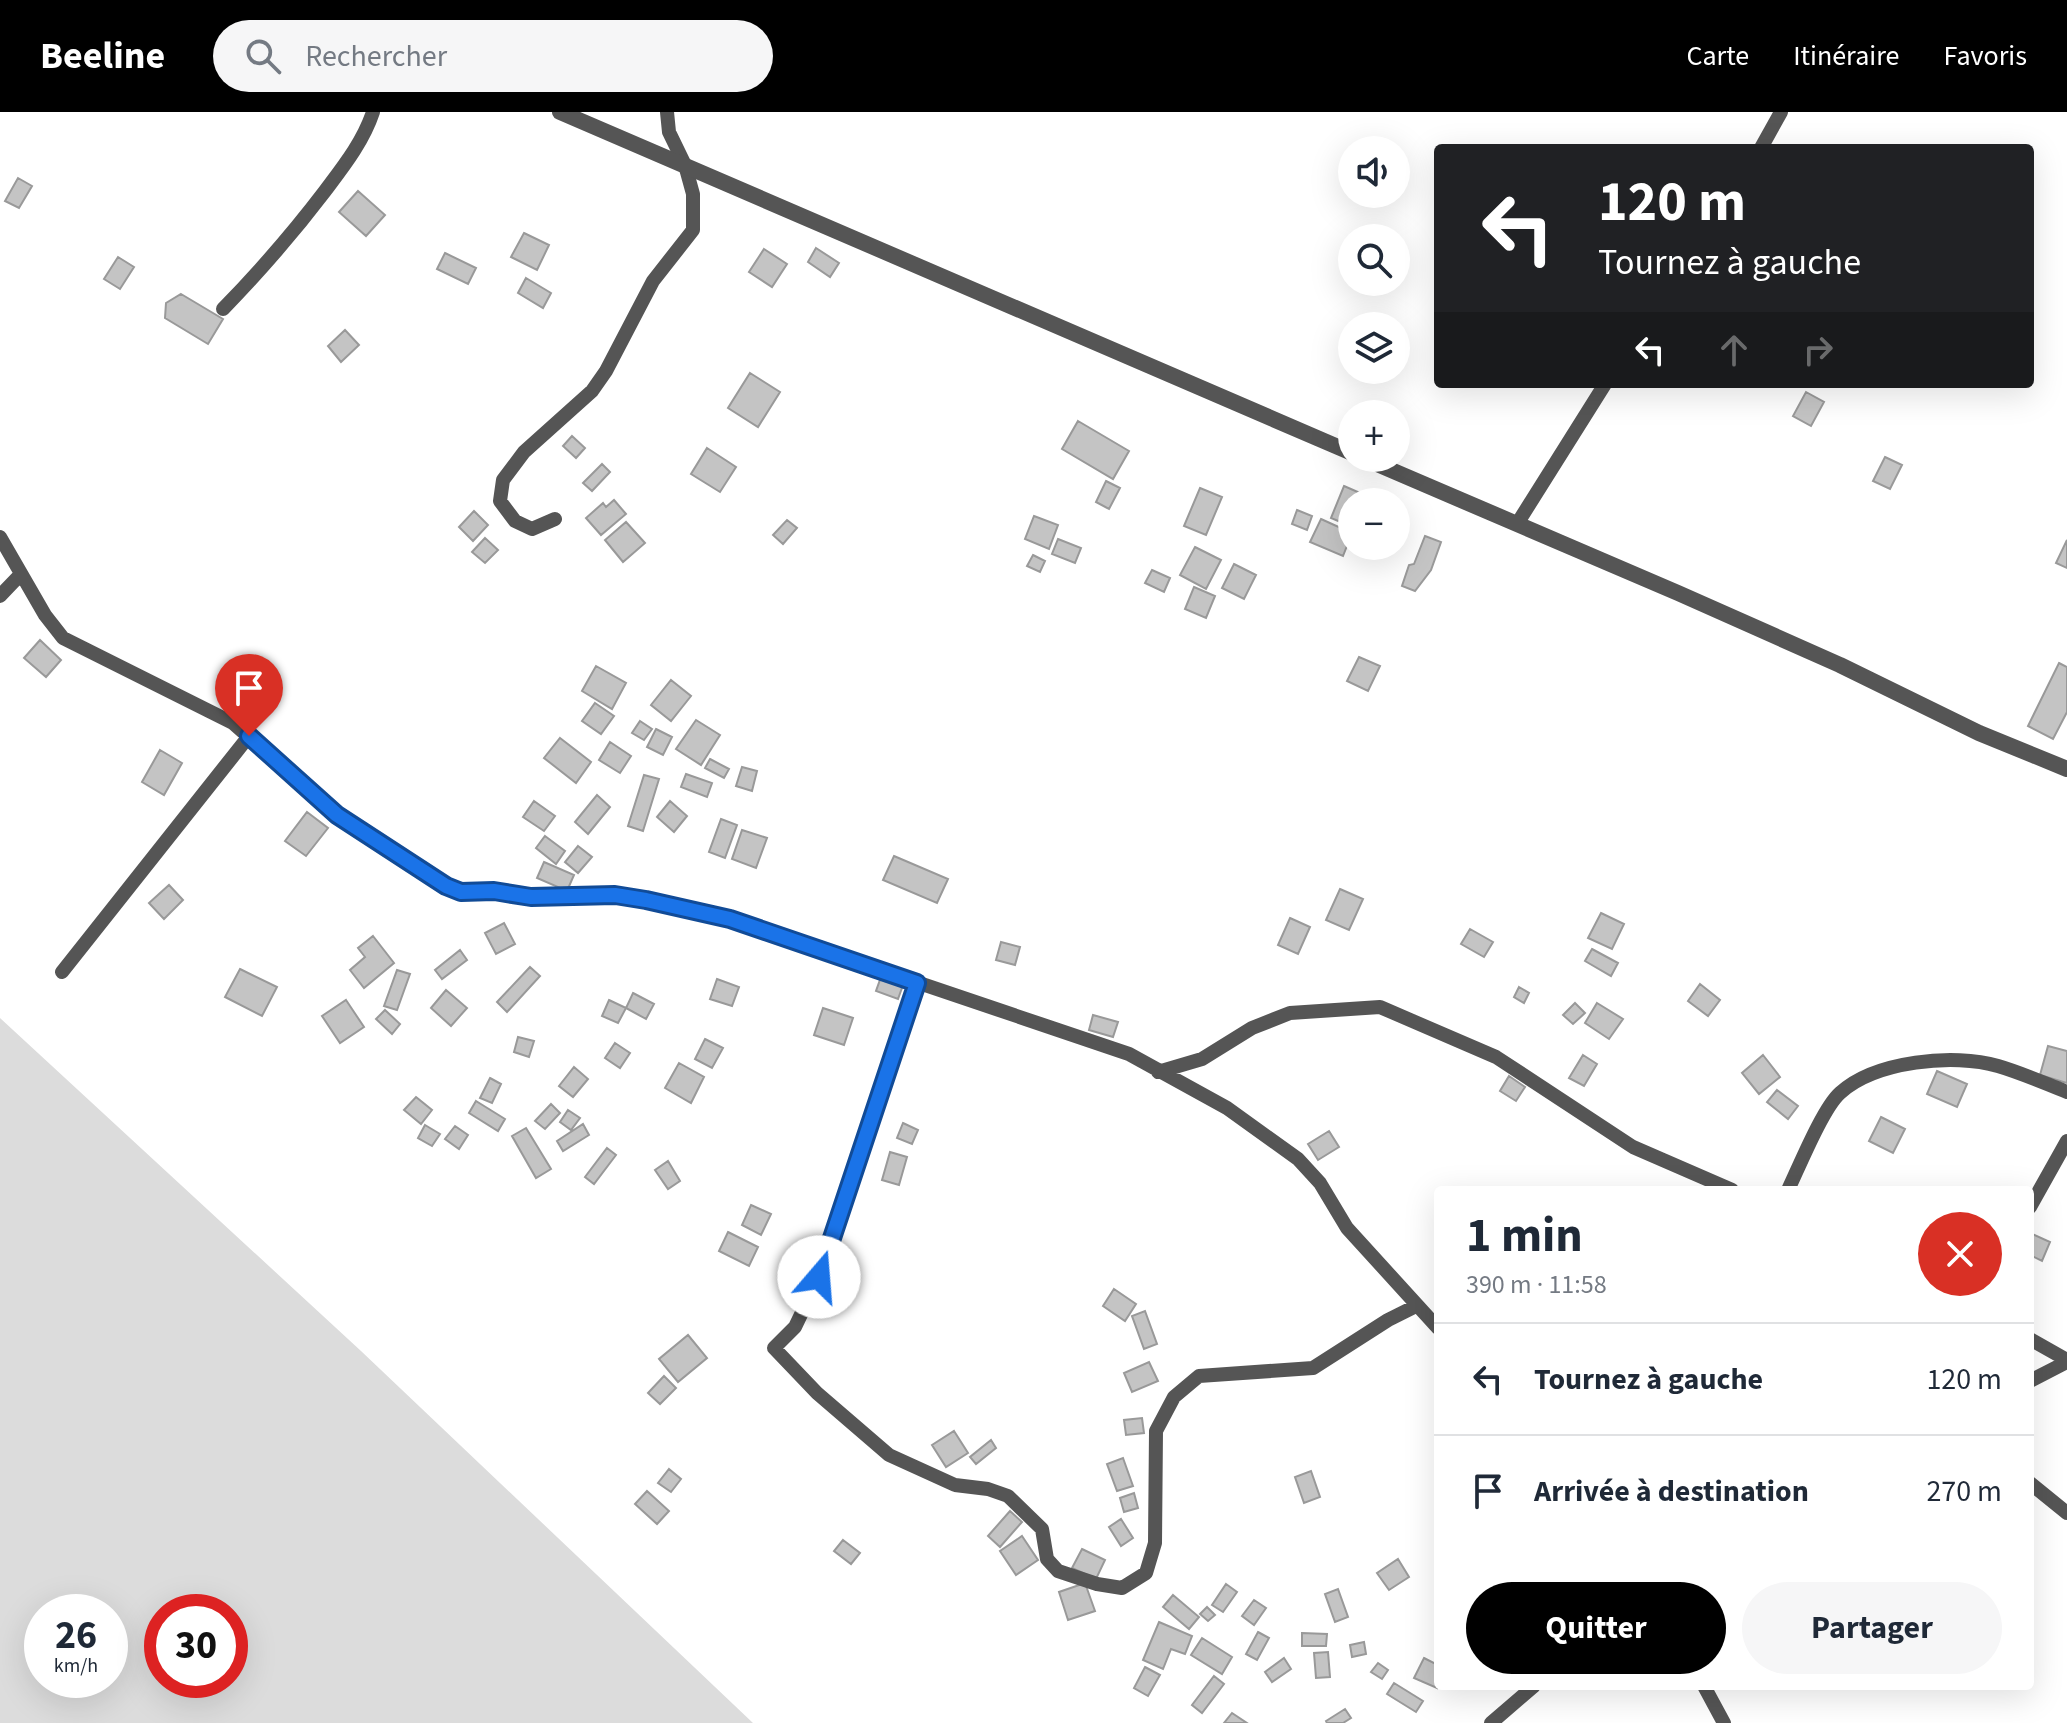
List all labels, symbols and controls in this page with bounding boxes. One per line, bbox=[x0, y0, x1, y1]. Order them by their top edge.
search box bbox=[213, 20, 773, 92]
text: Beeline bbox=[40, 29, 165, 83]
icon: search bbox=[241, 34, 285, 78]
text: Rechercher bbox=[305, 35, 447, 78]
text: Carte bbox=[1686, 36, 1749, 76]
text: Itinéraire bbox=[1793, 36, 1900, 76]
text: Favoris bbox=[1944, 36, 2027, 76]
map controls bbox=[1338, 136, 1410, 560]
button: sound bbox=[1338, 136, 1410, 208]
text: 120 m bbox=[1598, 163, 1746, 242]
icon: left bbox=[1466, 176, 1570, 280]
button: search bbox=[1338, 224, 1410, 296]
text: Tournez à gauche bbox=[1598, 237, 1861, 288]
button: layers bbox=[1338, 312, 1410, 384]
icon: left bbox=[1628, 328, 1672, 372]
icon: ahead bbox=[1712, 328, 1756, 372]
icon: right bbox=[1796, 328, 1840, 372]
button: + bbox=[1338, 400, 1410, 472]
button: − bbox=[1338, 488, 1410, 560]
pin bbox=[215, 654, 283, 736]
icon: arrive bbox=[227, 666, 271, 710]
text: 1 min bbox=[1466, 1202, 1583, 1270]
button: close bbox=[1918, 1212, 2002, 1296]
position arrow bbox=[777, 1235, 861, 1319]
text: 390 m · 11:58 bbox=[1466, 1266, 1607, 1303]
icon: left bbox=[1466, 1357, 1510, 1401]
text: Tournez à gauche bbox=[1534, 1358, 1763, 1401]
text: 120 m bbox=[1926, 1358, 2002, 1401]
icon: arrive bbox=[1466, 1469, 1510, 1513]
text: Arrivée à destination bbox=[1534, 1470, 1809, 1513]
text: 270 m bbox=[1926, 1470, 2002, 1513]
button: Quitter bbox=[1466, 1582, 1726, 1674]
button: Partager bbox=[1742, 1582, 2002, 1674]
speed limit sign: 30 bbox=[144, 1594, 248, 1698]
text: 26 bbox=[55, 1607, 97, 1664]
text: km/h bbox=[54, 1652, 98, 1680]

